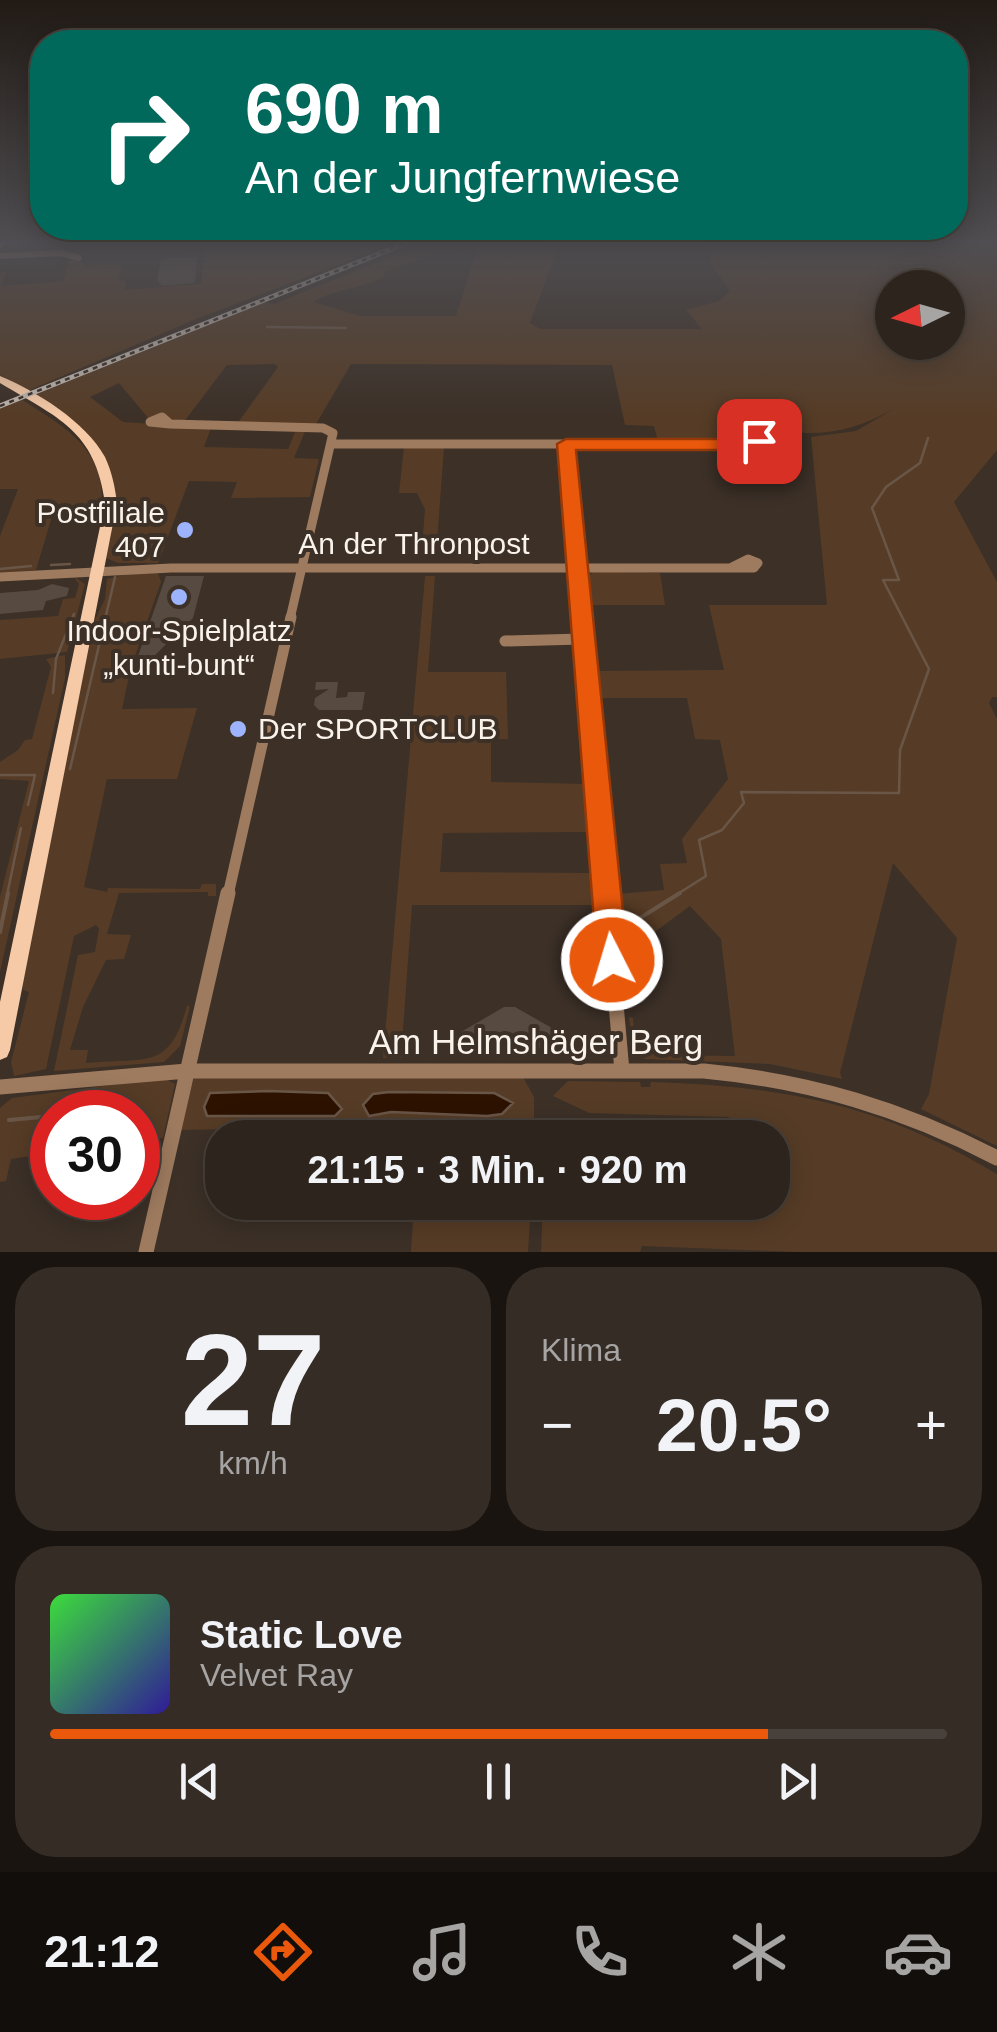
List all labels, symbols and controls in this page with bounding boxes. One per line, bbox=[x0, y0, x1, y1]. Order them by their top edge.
icon: right bbox=[80, 70, 210, 200]
text: 690 m bbox=[245, 70, 443, 148]
text: An der Jungfernwiese bbox=[245, 152, 680, 203]
north arrow bbox=[875, 270, 965, 360]
map controls bbox=[875, 270, 965, 360]
pin bbox=[717, 399, 802, 484]
icon: arrive bbox=[732, 414, 787, 469]
place label: Postfiliale 407 bbox=[37, 496, 165, 563]
marker: Postfiliale 407 bbox=[174, 519, 196, 541]
street label: An der Thronpost bbox=[298, 527, 530, 560]
marker: Indoor-Spielplatz „kunti-bunt“ bbox=[168, 586, 190, 608]
place label: Indoor-Spielplatz „kunti-bunt“ bbox=[66, 614, 292, 681]
place label: Der SPORTCLUB bbox=[258, 712, 498, 745]
marker: Der SPORTCLUB bbox=[227, 718, 249, 740]
position arrow bbox=[560, 908, 664, 1012]
street label: Am Helmshäger Berg bbox=[369, 1022, 703, 1061]
speed limit sign: 30 bbox=[30, 1090, 160, 1220]
text: 21:15 · 3 Min. · 920 m bbox=[307, 1149, 688, 1191]
text: 27 bbox=[181, 1307, 325, 1453]
text: Klima bbox=[541, 1332, 621, 1368]
text: 20.5° bbox=[656, 1383, 832, 1467]
text: − bbox=[541, 1394, 573, 1456]
text: + bbox=[915, 1394, 947, 1456]
text: km/h bbox=[218, 1445, 288, 1481]
text: Static Love bbox=[200, 1614, 403, 1656]
text: Velvet Ray bbox=[200, 1657, 353, 1693]
icon: previous bbox=[172, 1754, 227, 1809]
icon: pause bbox=[471, 1754, 526, 1809]
icon: next bbox=[770, 1754, 825, 1809]
icon: directions bbox=[248, 1917, 318, 1987]
icon: music bbox=[407, 1917, 477, 1987]
icon: phone bbox=[565, 1917, 635, 1987]
icon: climate bbox=[724, 1917, 794, 1987]
icon: car bbox=[883, 1917, 953, 1987]
text: 21:12 bbox=[44, 1926, 159, 1977]

